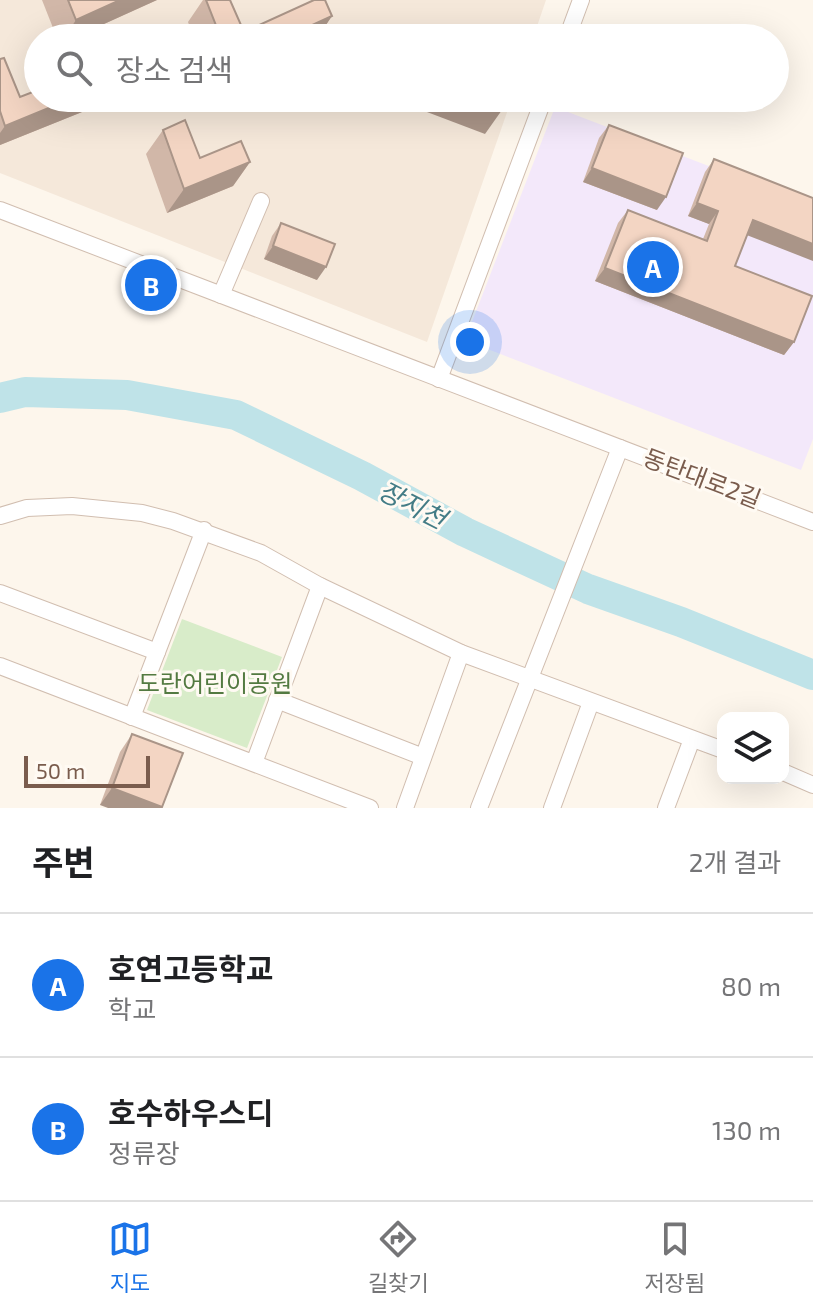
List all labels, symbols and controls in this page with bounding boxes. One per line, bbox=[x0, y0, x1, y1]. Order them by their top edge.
search box bbox=[24, 24, 789, 112]
icon: search bbox=[52, 46, 96, 90]
text: 장소 검색 bbox=[116, 51, 233, 87]
pin: A bbox=[627, 237, 679, 297]
pin: B bbox=[125, 255, 177, 315]
your location bbox=[450, 322, 490, 362]
street label: 동탄대로2길 bbox=[640, 442, 766, 513]
water label: 장지천 bbox=[374, 474, 454, 535]
park label: 도란어린이공원 bbox=[138, 668, 292, 697]
map controls bbox=[717, 712, 789, 784]
button: layers bbox=[717, 712, 789, 784]
scale bar bbox=[24, 752, 150, 788]
text: 50 m bbox=[36, 757, 85, 783]
text: 주변 bbox=[32, 841, 95, 882]
text: 2개 결과 bbox=[689, 846, 781, 877]
text: 호연고등학교 bbox=[108, 950, 274, 986]
text: A bbox=[50, 970, 66, 1001]
text: 80 m bbox=[721, 970, 781, 1001]
text: 학교 bbox=[108, 993, 156, 1024]
text: 호수하우스디 bbox=[108, 1094, 274, 1130]
text: B bbox=[50, 1114, 66, 1145]
text: 130 m bbox=[712, 1114, 781, 1145]
text: 정류장 bbox=[108, 1137, 180, 1168]
tab: 지도 bbox=[108, 1217, 152, 1297]
tab: 길찾기 bbox=[368, 1217, 429, 1297]
tab: 저장됨 bbox=[644, 1217, 705, 1297]

